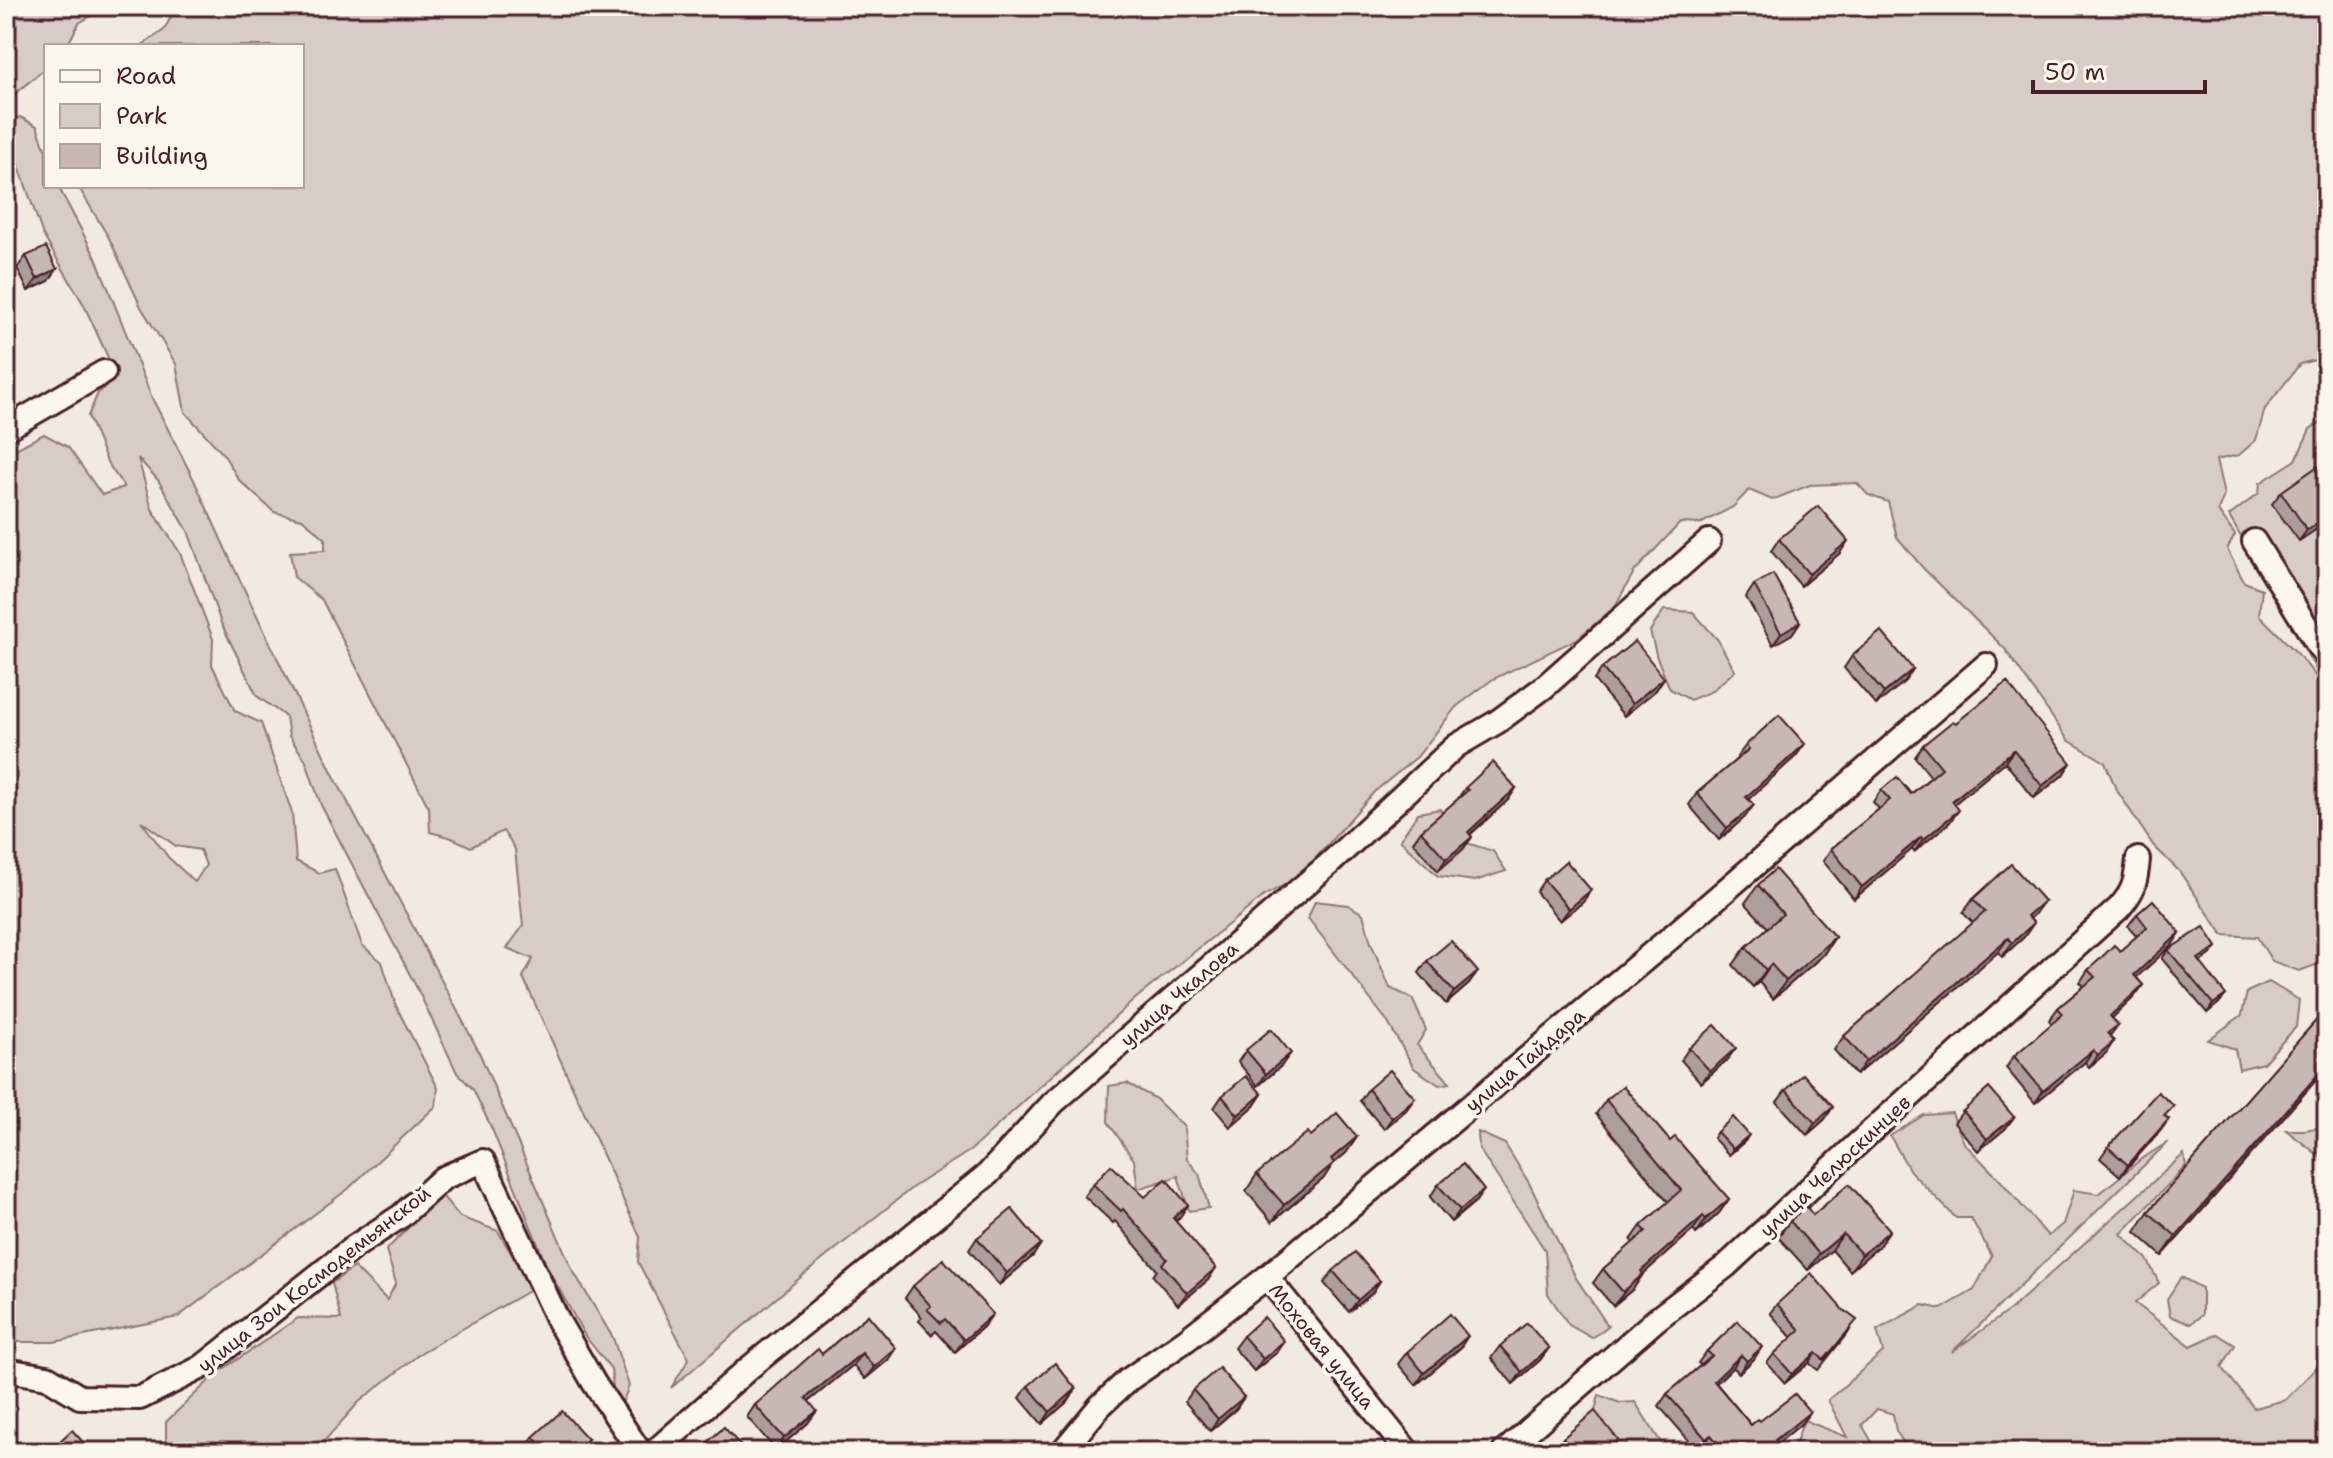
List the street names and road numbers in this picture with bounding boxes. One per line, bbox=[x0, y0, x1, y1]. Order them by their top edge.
street label: улица Чкалова bbox=[1115, 935, 1244, 1052]
street label: улица Гайдара bbox=[1460, 1002, 1591, 1118]
street label: улица Челюскинцев bbox=[1754, 1089, 1916, 1243]
street label: улица Зои Космодемьянской bbox=[192, 1180, 436, 1378]
street label: Моховая улица bbox=[1263, 1278, 1381, 1415]

